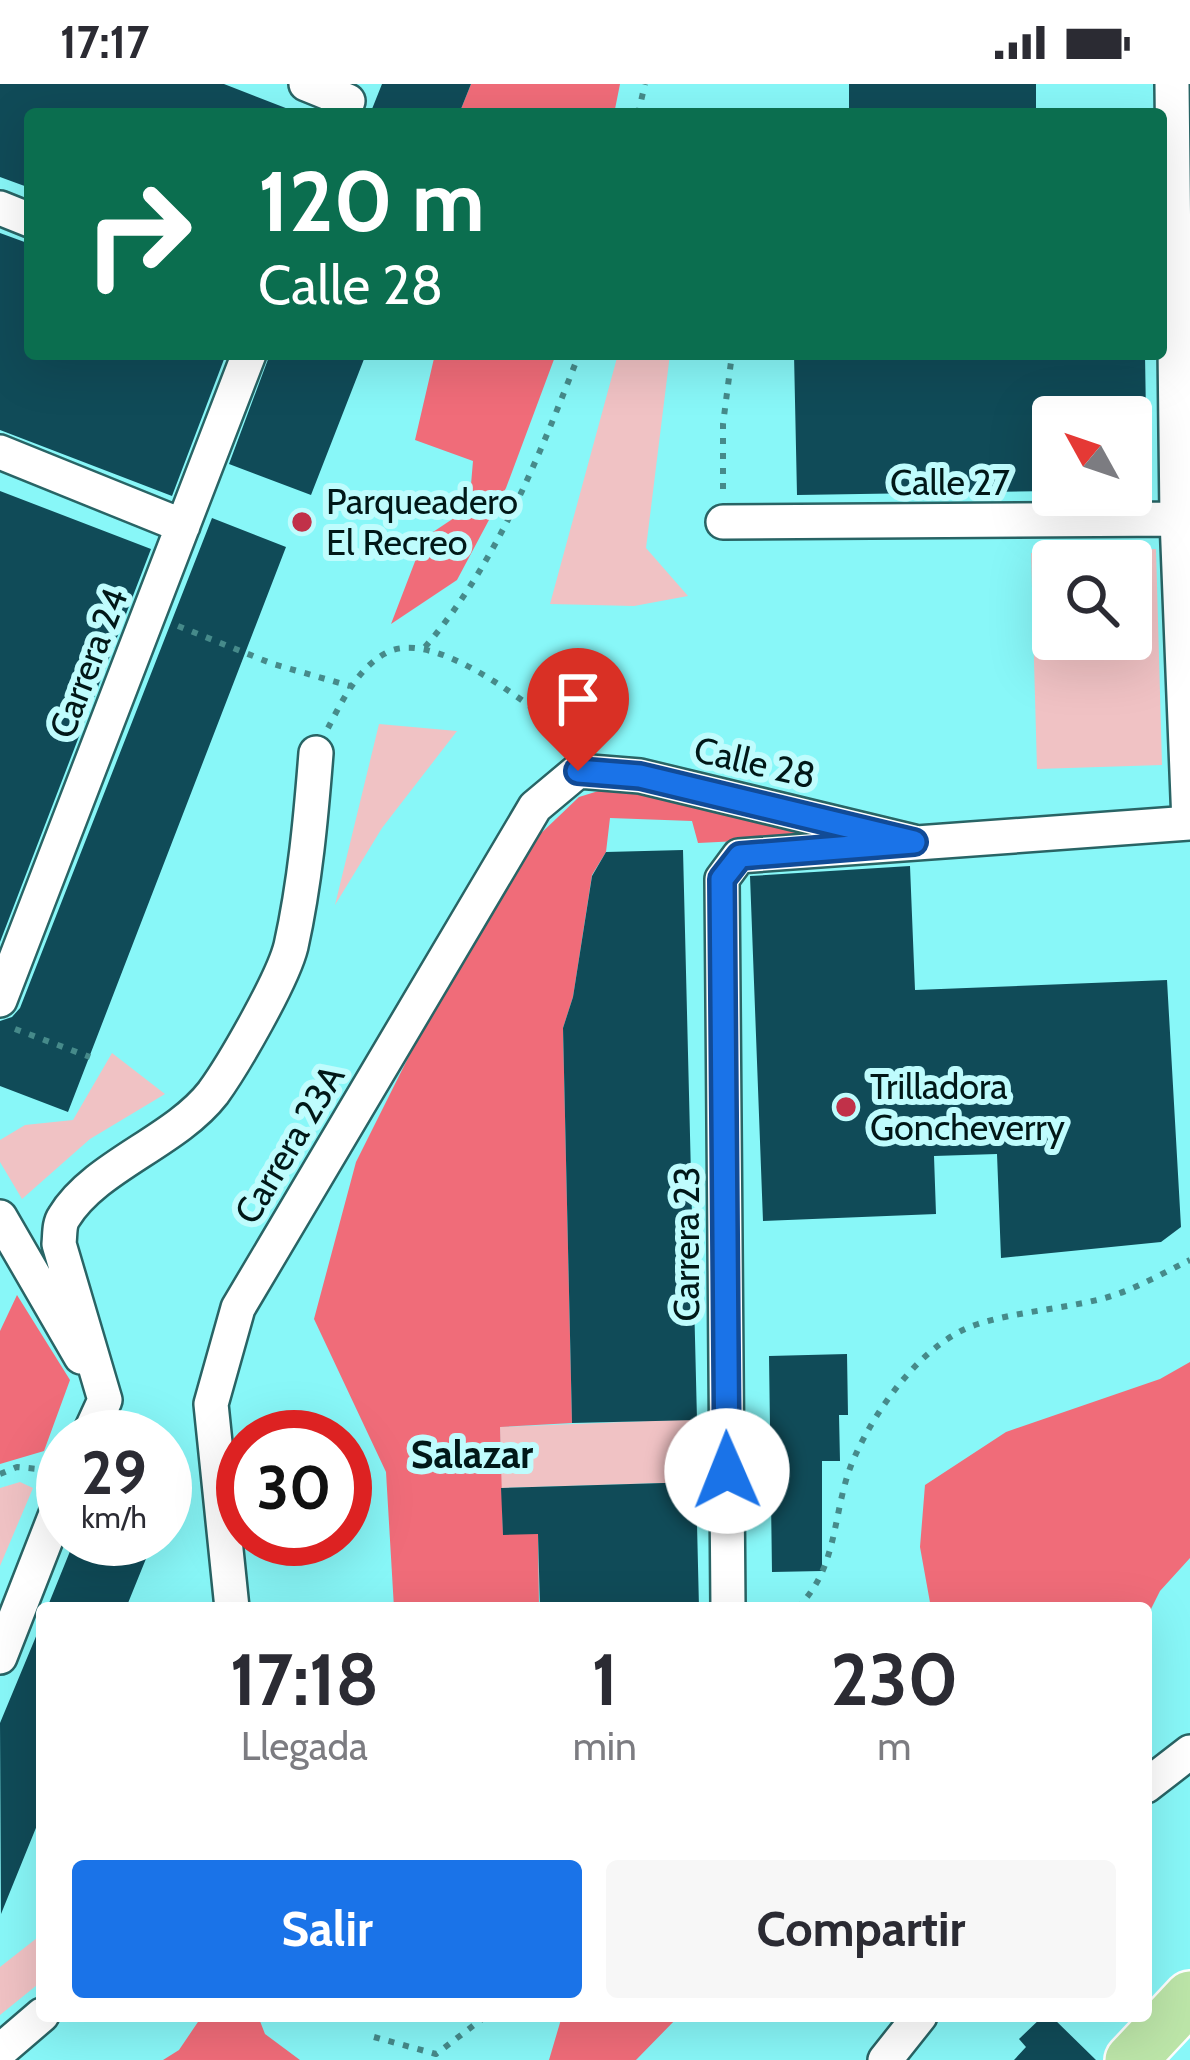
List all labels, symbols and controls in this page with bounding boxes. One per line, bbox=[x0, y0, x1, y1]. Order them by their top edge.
text: 17:17 bbox=[60, 15, 149, 69]
text: 120 m bbox=[258, 150, 485, 252]
icon: right bbox=[60, 156, 216, 312]
text: Calle 28 bbox=[258, 252, 443, 318]
north arrow bbox=[1032, 396, 1152, 516]
map controls bbox=[1032, 396, 1152, 660]
street label: Calle 27 bbox=[890, 460, 1010, 504]
place label: Parqueadero El Recreo bbox=[326, 479, 518, 564]
marker: Parqueadero El Recreo bbox=[289, 509, 315, 535]
button: search bbox=[1032, 540, 1152, 660]
street label: Carrera 24 bbox=[39, 582, 137, 744]
pin bbox=[527, 648, 629, 771]
icon: arrive bbox=[545, 666, 611, 732]
street label: Calle 28 bbox=[690, 727, 820, 797]
street label: Carrera 23A bbox=[225, 1057, 353, 1231]
place label: Trilladora Goncheverry bbox=[870, 1064, 1065, 1149]
marker: Trilladora Goncheverry bbox=[833, 1094, 859, 1120]
street label: Carrera 23 bbox=[664, 1166, 708, 1322]
position arrow bbox=[664, 1408, 790, 1534]
speed limit sign: 30 bbox=[216, 1410, 372, 1566]
district label: Salazar bbox=[411, 1430, 533, 1478]
text: 29 bbox=[81, 1436, 147, 1509]
text: km/h bbox=[81, 1499, 147, 1536]
text: 17:18 bbox=[230, 1636, 379, 1723]
text: 1 bbox=[591, 1636, 618, 1723]
text: 230 bbox=[831, 1636, 958, 1723]
text: Llegada bbox=[241, 1722, 368, 1770]
text: min bbox=[573, 1722, 637, 1770]
text: m bbox=[877, 1722, 912, 1770]
button: Salir bbox=[72, 1860, 582, 1998]
button: Compartir bbox=[606, 1860, 1116, 1998]

